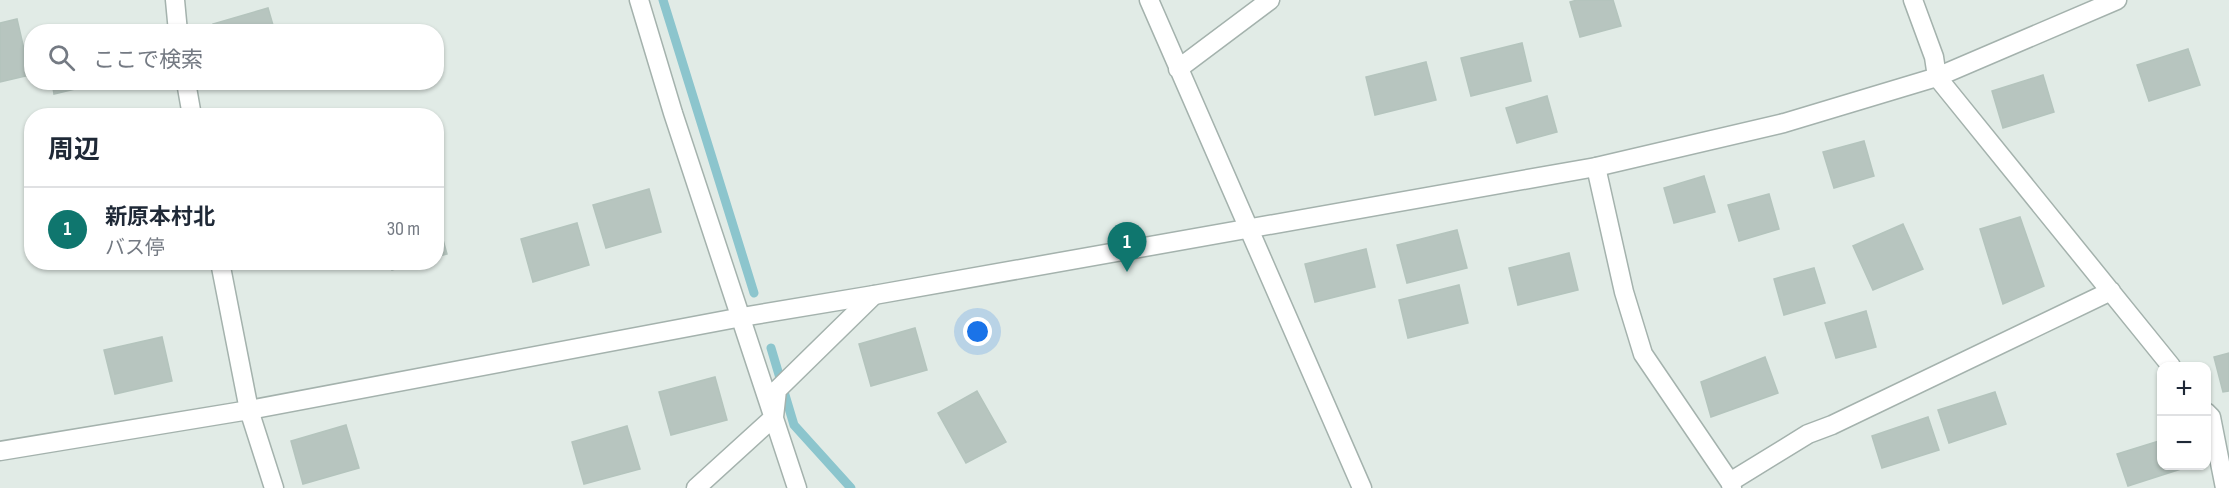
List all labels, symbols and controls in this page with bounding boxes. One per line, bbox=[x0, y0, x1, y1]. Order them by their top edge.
search box bbox=[24, 24, 444, 90]
icon: search bbox=[45, 41, 78, 74]
text: ここで検索 bbox=[93, 47, 203, 74]
text: 周辺 bbox=[48, 135, 100, 166]
text: 新原本村北 bbox=[105, 204, 215, 231]
text: 1 bbox=[64, 217, 71, 241]
text: 30 m bbox=[387, 217, 420, 241]
pin: 1 bbox=[1108, 222, 1146, 272]
text: バス停 bbox=[105, 236, 165, 260]
your location bbox=[963, 317, 992, 346]
map controls bbox=[2157, 362, 2211, 470]
button: + bbox=[2157, 362, 2211, 416]
button: − bbox=[2157, 416, 2211, 470]

